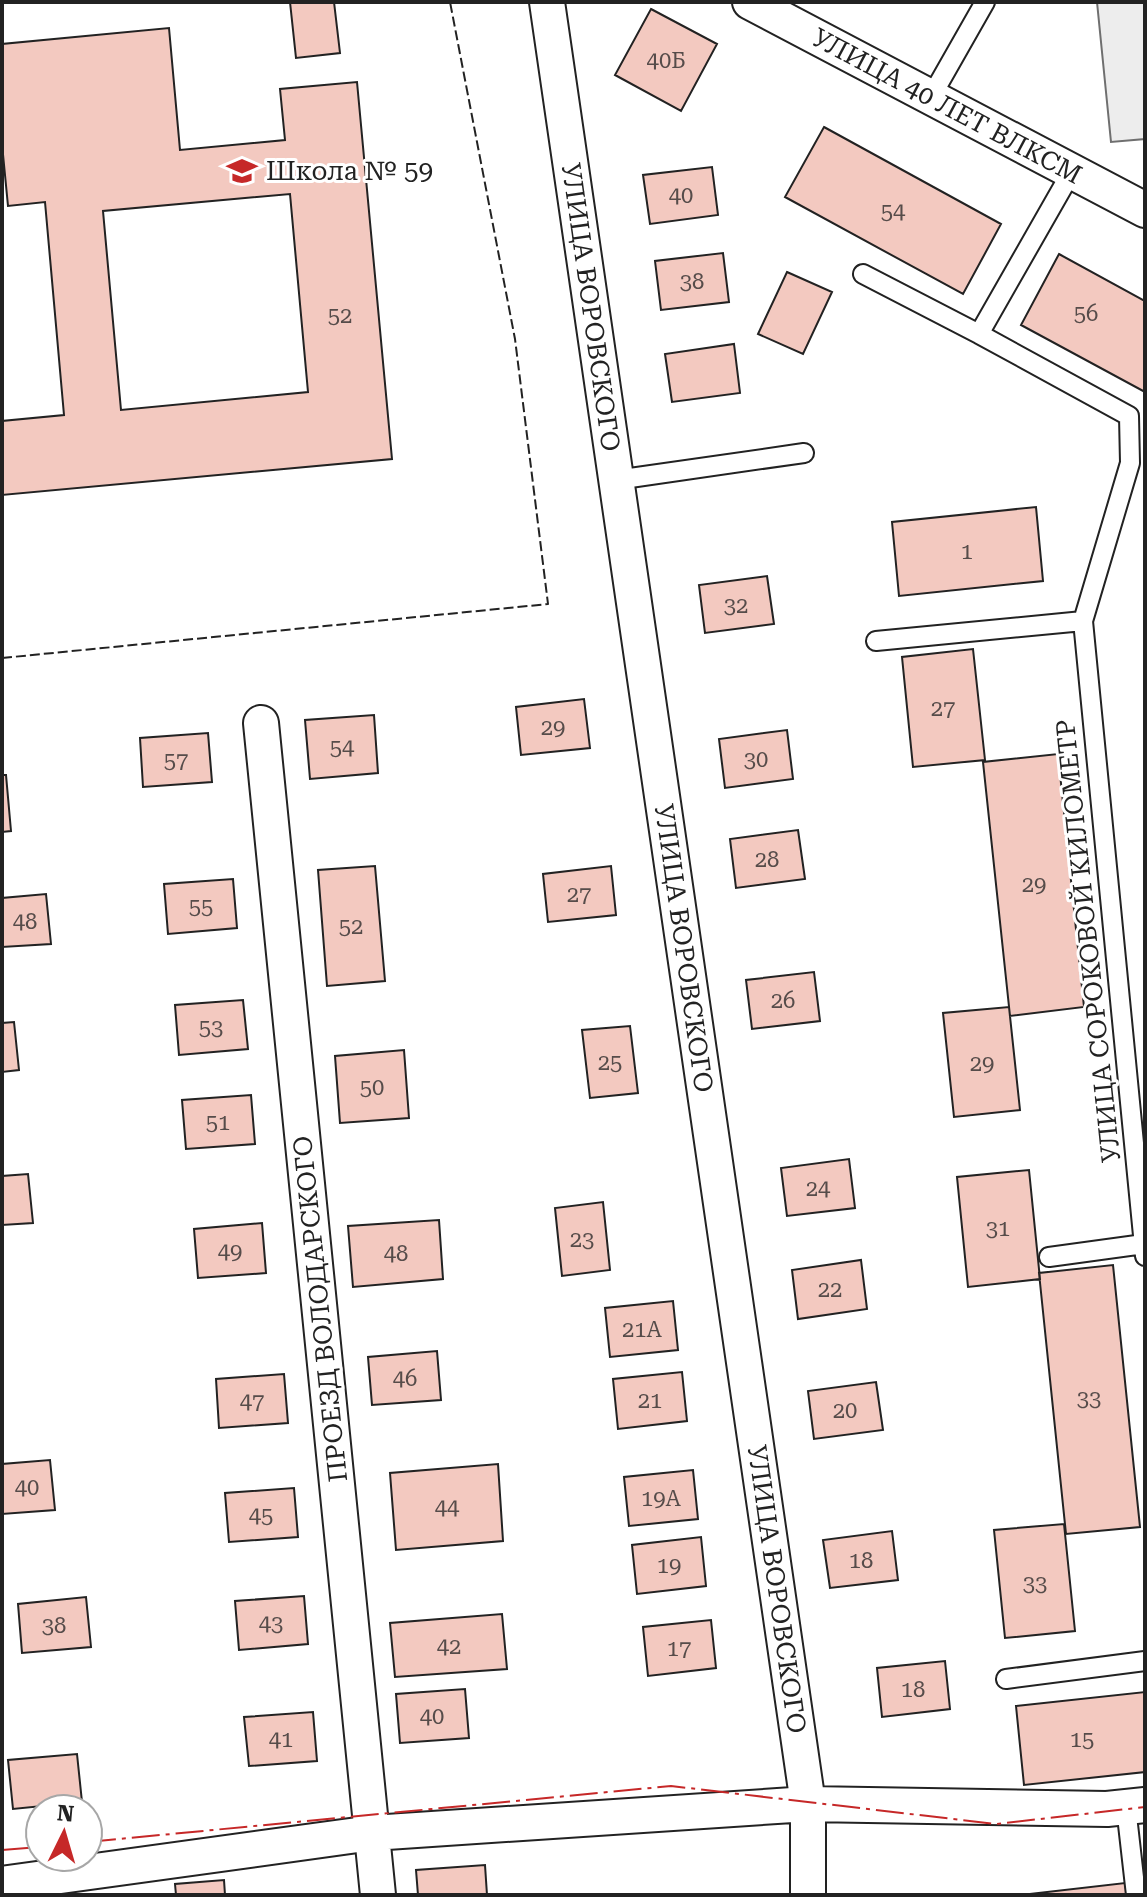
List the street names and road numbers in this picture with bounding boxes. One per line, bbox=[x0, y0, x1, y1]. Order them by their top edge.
street label: УЛИЦА 40 ЛЕТ ВЛКСМ bbox=[807, 22, 1087, 190]
street label: УЛИЦА ВОРОВСКОГО bbox=[556, 161, 626, 453]
street label: УЛИЦА СОРОКОВОЙ КИЛОМЕТР bbox=[1049, 718, 1126, 1164]
street label: УЛИЦА ВОРОВСКОГО bbox=[649, 802, 719, 1094]
street label: ПРОЕЗД ВОЛОДАРСКОГО bbox=[287, 1134, 353, 1484]
street label: УЛИЦА ВОРОВСКОГО bbox=[742, 1443, 812, 1735]

